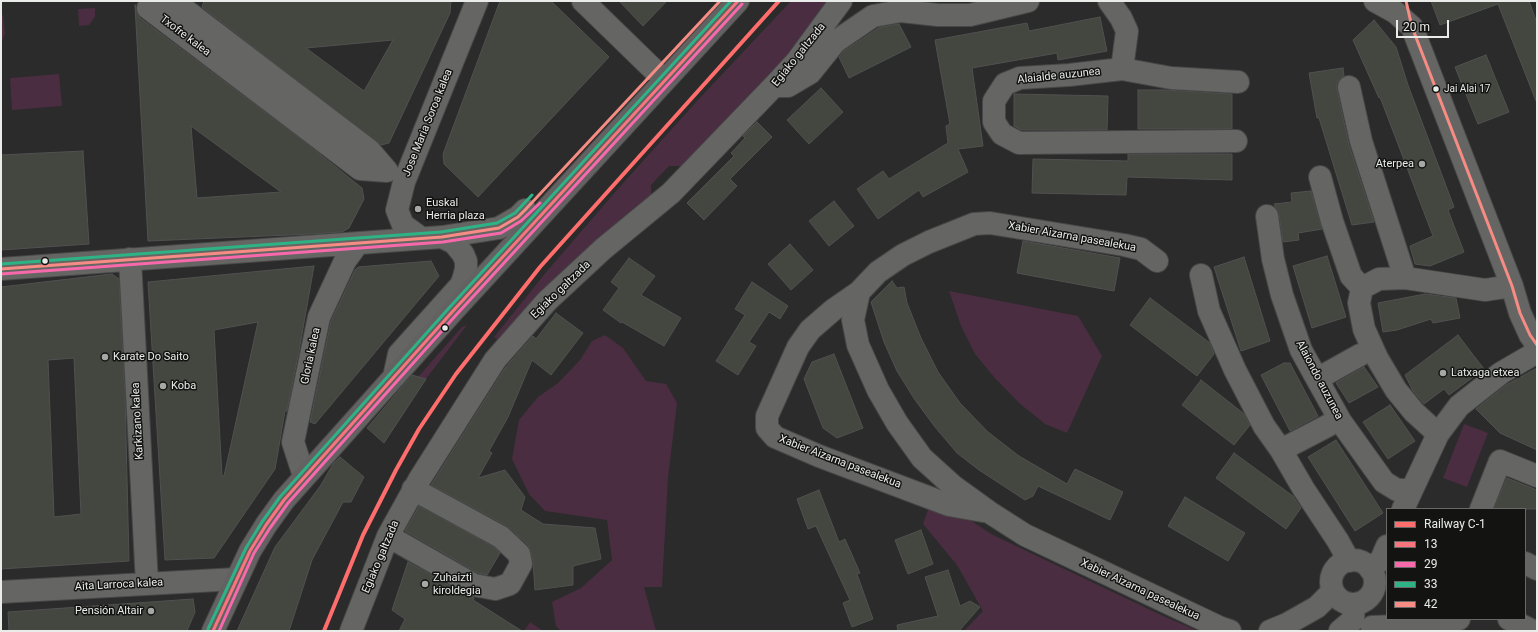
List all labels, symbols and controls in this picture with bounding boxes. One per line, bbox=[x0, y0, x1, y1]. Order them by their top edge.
scale bar bbox=[1398, 12, 1451, 38]
street label: Txofre kalea bbox=[157, 13, 213, 59]
text: 20 m bbox=[1403, 20, 1430, 34]
street label: Egiako galtzada bbox=[769, 21, 829, 89]
street label: Alaialde auzunea bbox=[1017, 65, 1101, 87]
street label: Jose Maria Soroa kalea bbox=[400, 67, 456, 179]
place label: Jai Alai 17 bbox=[1444, 83, 1490, 95]
marker: Jai Alai 17 bbox=[1431, 84, 1441, 94]
place label: Aterpea bbox=[1376, 157, 1414, 171]
marker: Aterpea bbox=[1417, 159, 1427, 169]
place label: Euskal Herria plaza bbox=[426, 196, 485, 222]
marker: Euskal Herria plaza bbox=[413, 204, 423, 214]
street label: Xabier Aizarna pasealekua bbox=[1007, 219, 1137, 255]
unlabelled marker bbox=[40, 256, 50, 266]
street label: Egiako galtzada bbox=[528, 258, 594, 322]
unlabelled marker bbox=[440, 323, 450, 333]
street label: Gloria kalea bbox=[299, 326, 323, 386]
street label: Alaiondo auzunea bbox=[1293, 338, 1345, 422]
place label: Karate Do Saito bbox=[113, 350, 189, 364]
marker: Karate Do Saito bbox=[100, 352, 110, 362]
place label: Latxaga etxea bbox=[1451, 366, 1519, 380]
marker: Latxaga etxea bbox=[1438, 368, 1448, 378]
place label: Koba bbox=[171, 379, 196, 393]
marker: Koba bbox=[158, 381, 168, 391]
street label: Karkizano kalea bbox=[129, 382, 147, 460]
street label: Xabier Aizarna pasealekua bbox=[777, 433, 903, 491]
legend bbox=[1386, 508, 1526, 620]
text: Railway C-1 bbox=[1424, 517, 1486, 531]
street label: Egiako galtzada bbox=[360, 519, 402, 595]
text: 13 bbox=[1424, 537, 1438, 551]
street label: Xabier Aizarna pasealekua bbox=[1078, 557, 1202, 623]
text: 29 bbox=[1424, 557, 1438, 571]
place label: Zuhaizti kiroldegia bbox=[433, 571, 481, 597]
street label: Aita Larroca kalea bbox=[75, 576, 163, 594]
text: 33 bbox=[1424, 577, 1438, 591]
marker: Zuhaizti kiroldegia bbox=[420, 579, 430, 589]
text: 42 bbox=[1424, 597, 1438, 611]
place label: Pensión Altair bbox=[75, 604, 143, 618]
marker: Pensión Altair bbox=[146, 606, 156, 616]

